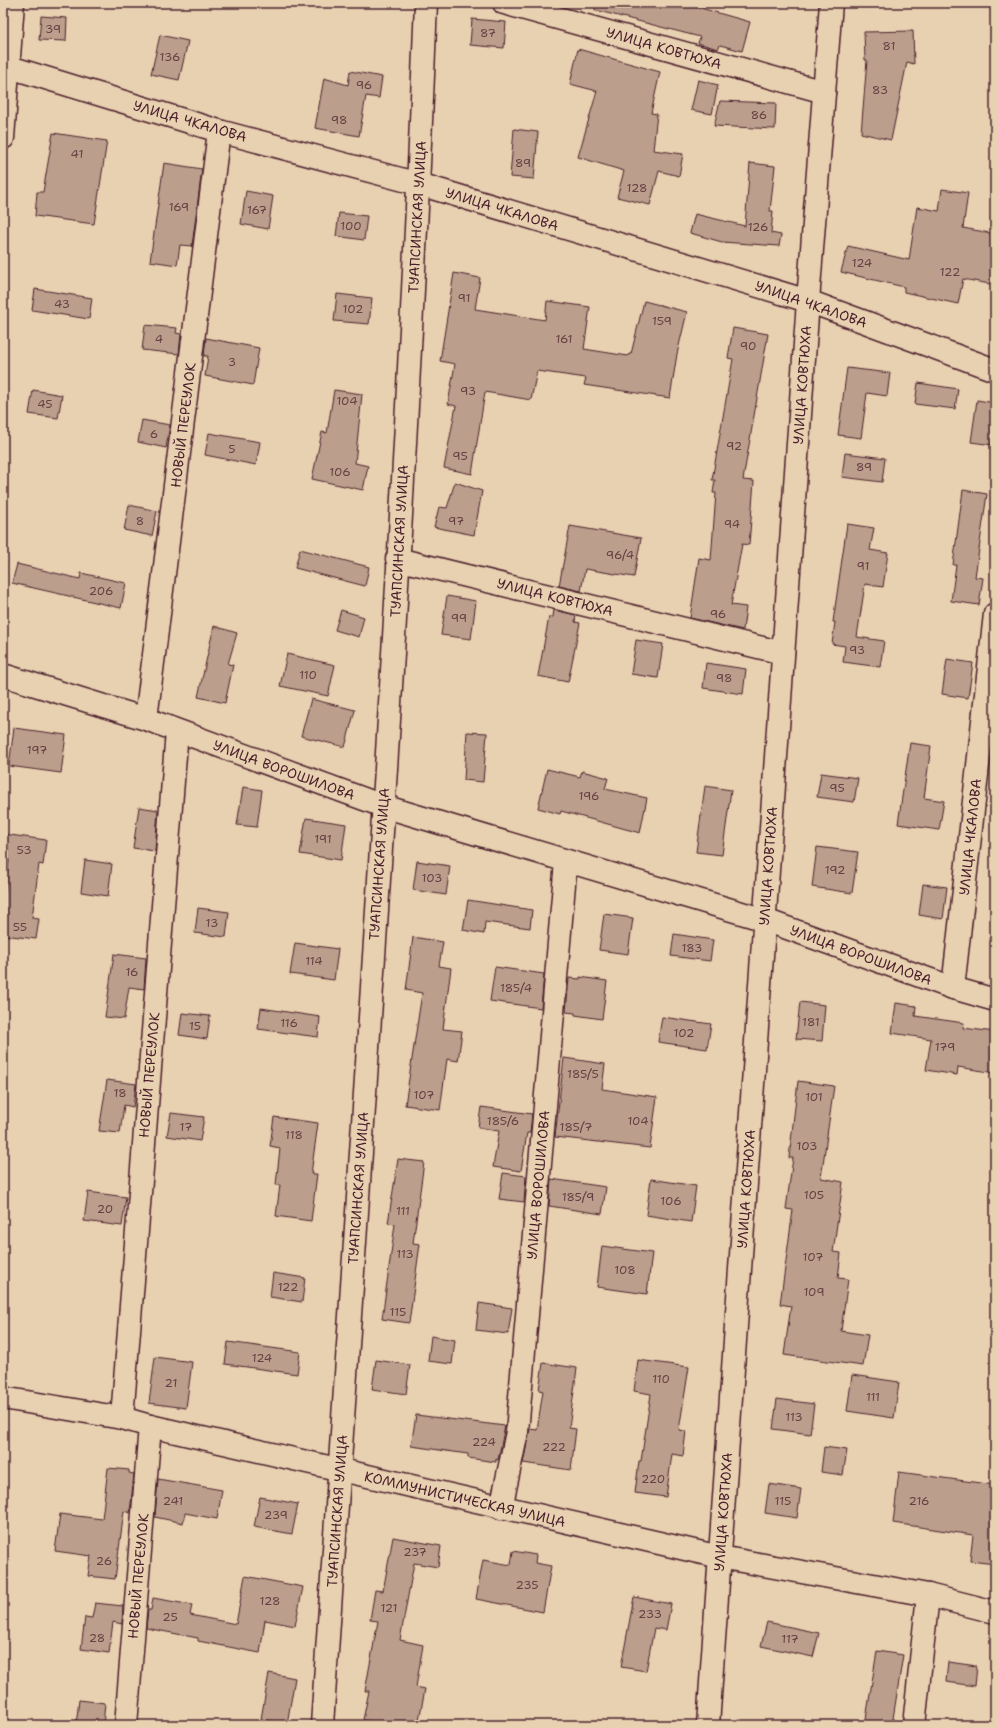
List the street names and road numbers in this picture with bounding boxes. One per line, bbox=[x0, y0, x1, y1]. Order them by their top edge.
street label: УЛИЦА КОВТЮХА bbox=[604, 23, 724, 73]
street label: УЛИЦА ЧКАЛОВА bbox=[131, 96, 249, 146]
street label: ТУАПСИНСКАЯ УЛИЦА bbox=[404, 140, 430, 294]
street label: УЛИЦА ЧКАЛОВА bbox=[443, 183, 561, 235]
street label: УЛИЦА ЧКАЛОВА bbox=[753, 276, 869, 332]
street label: УЛИЦА КОВТЮХА bbox=[789, 325, 815, 445]
street label: НОВЫЙ ПЕРЕУЛОК bbox=[166, 361, 200, 489]
street label: ТУАПСИНСКАЯ УЛИЦА bbox=[386, 464, 412, 618]
street label: УЛИЦА КОВТЮХА bbox=[495, 574, 615, 620]
street label: УЛИЦА ВОРОШИЛОВА bbox=[211, 736, 357, 804]
street label: УЛИЦА ЧКАЛОВА bbox=[955, 778, 985, 896]
street label: ТУАПСИНСКАЯ УЛИЦА bbox=[365, 787, 393, 941]
street label: УЛИЦА КОВТЮХА bbox=[755, 806, 781, 926]
street label: УЛИЦА ВОРОШИЛОВА bbox=[788, 921, 934, 989]
street label: НОВЫЙ ПЕРЕУЛОК bbox=[135, 1011, 163, 1139]
street label: УЛИЦА ВОРОШИЛОВА bbox=[523, 1110, 553, 1260]
street label: ТУАПСИНСКАЯ УЛИЦА bbox=[344, 1111, 372, 1265]
street label: УЛИЦА КОВТЮХА bbox=[733, 1129, 759, 1249]
street label: ТУАПСИНСКАЯ УЛИЦА bbox=[323, 1434, 351, 1588]
street label: УЛИЦА КОВТЮХА bbox=[710, 1452, 736, 1572]
street label: КОММУНИСТИЧЕСКАЯ УЛИЦА bbox=[363, 1467, 567, 1531]
street label: НОВЫЙ ПЕРЕУЛОК bbox=[124, 1512, 152, 1640]

